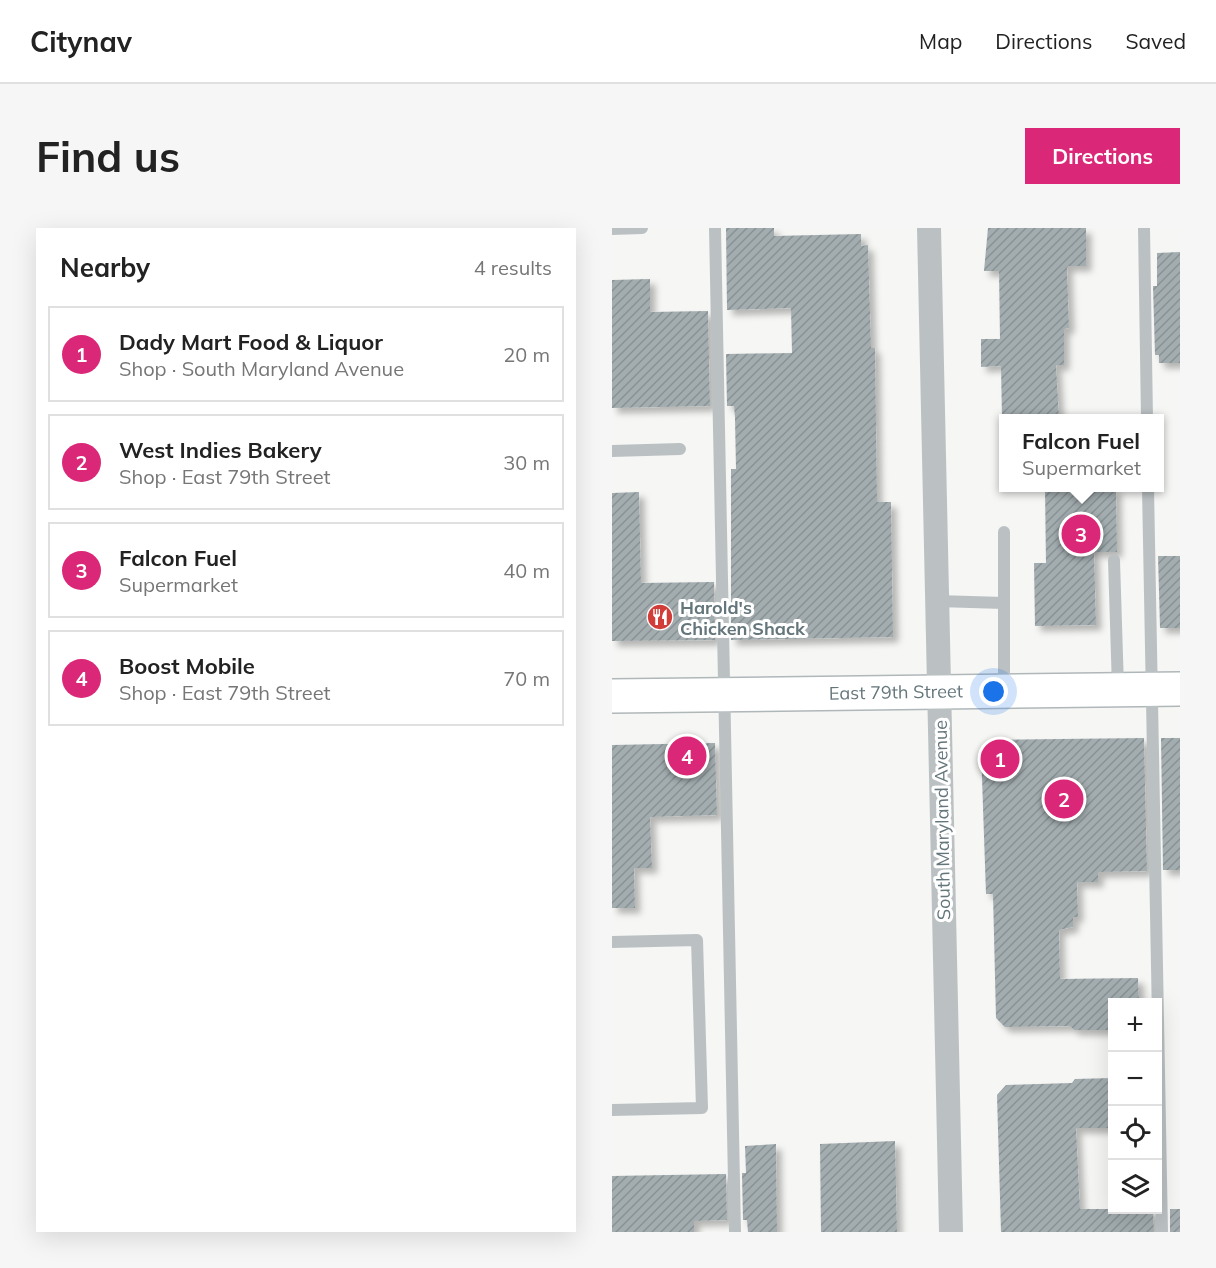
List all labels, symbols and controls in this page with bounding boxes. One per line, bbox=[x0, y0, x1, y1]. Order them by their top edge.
text: Citynav bbox=[30, 24, 132, 59]
text: Map bbox=[919, 28, 962, 54]
text: Directions bbox=[995, 28, 1092, 54]
text: Saved bbox=[1125, 28, 1186, 54]
button: Directions bbox=[1025, 128, 1180, 184]
text: Find us bbox=[36, 130, 180, 183]
text: Nearby bbox=[60, 251, 150, 284]
text: 4 results bbox=[474, 255, 552, 280]
text: Dady Mart Food & Liquor bbox=[119, 328, 383, 356]
text: 1 bbox=[76, 342, 88, 367]
text: 20 m bbox=[503, 342, 550, 367]
text: Shop · South Maryland Avenue bbox=[119, 356, 404, 381]
popup bbox=[999, 414, 1164, 492]
text: Falcon Fuel bbox=[1022, 427, 1140, 455]
text: West Indies Bakery bbox=[119, 436, 322, 464]
text: 2 bbox=[76, 450, 88, 475]
text: 30 m bbox=[503, 450, 550, 475]
text: Supermarket bbox=[1022, 455, 1141, 480]
text: Shop · East 79th Street bbox=[119, 464, 331, 489]
pin: 3 bbox=[1062, 512, 1100, 556]
text: Falcon Fuel bbox=[119, 544, 237, 572]
text: 3 bbox=[76, 558, 88, 583]
text: 40 m bbox=[503, 558, 550, 583]
text: Supermarket bbox=[119, 572, 238, 597]
place label: Harold's Chicken Shack bbox=[680, 596, 806, 640]
restaurant icon: Harold's Chicken Shack bbox=[645, 602, 675, 632]
text: Boost Mobile bbox=[119, 652, 255, 680]
text: 4 bbox=[76, 666, 88, 691]
text: 70 m bbox=[503, 666, 550, 691]
your location bbox=[979, 677, 1008, 706]
street label: East 79th Street bbox=[829, 679, 963, 705]
text: Shop · East 79th Street bbox=[119, 680, 331, 705]
street label: South Maryland Avenue bbox=[929, 720, 955, 920]
pin: 4 bbox=[668, 734, 706, 778]
pin: 1 bbox=[980, 736, 1020, 782]
pin: 2 bbox=[1044, 776, 1084, 822]
map controls bbox=[1108, 998, 1162, 1214]
button: + bbox=[1108, 998, 1162, 1052]
button: − bbox=[1108, 1052, 1162, 1106]
button: locate bbox=[1108, 1106, 1162, 1160]
button: layers bbox=[1108, 1160, 1162, 1214]

